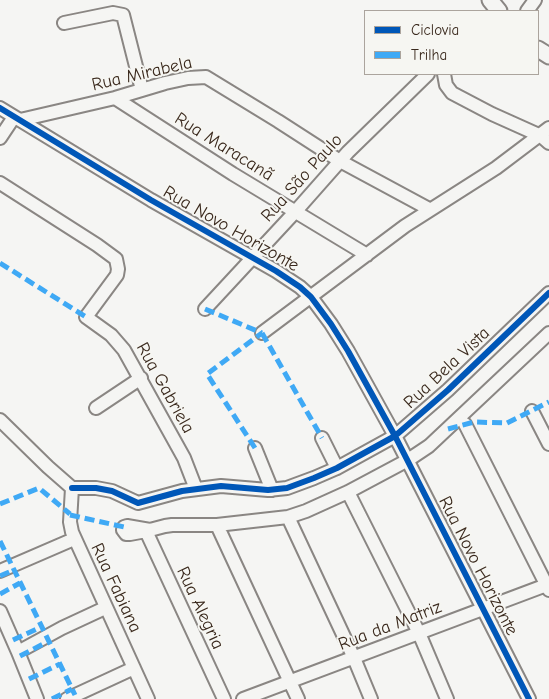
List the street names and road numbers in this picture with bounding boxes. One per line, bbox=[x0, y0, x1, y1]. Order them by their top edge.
street label: Rua Mirabela bbox=[90, 52, 194, 96]
street label: Rua Maracanã bbox=[170, 108, 278, 186]
street label: Rua São Paulo bbox=[257, 129, 347, 227]
street label: Rua Novo Horizonte bbox=[159, 181, 303, 277]
street label: Rua Bela Vista bbox=[399, 323, 495, 413]
street label: Rua Gabriela bbox=[131, 339, 199, 437]
street label: Rua Novo Horizonte bbox=[434, 493, 522, 639]
street label: Rua Fabiana bbox=[86, 540, 146, 636]
street label: Rua Alegria bbox=[171, 563, 229, 653]
street label: Rua da Matriz bbox=[335, 596, 445, 656]

